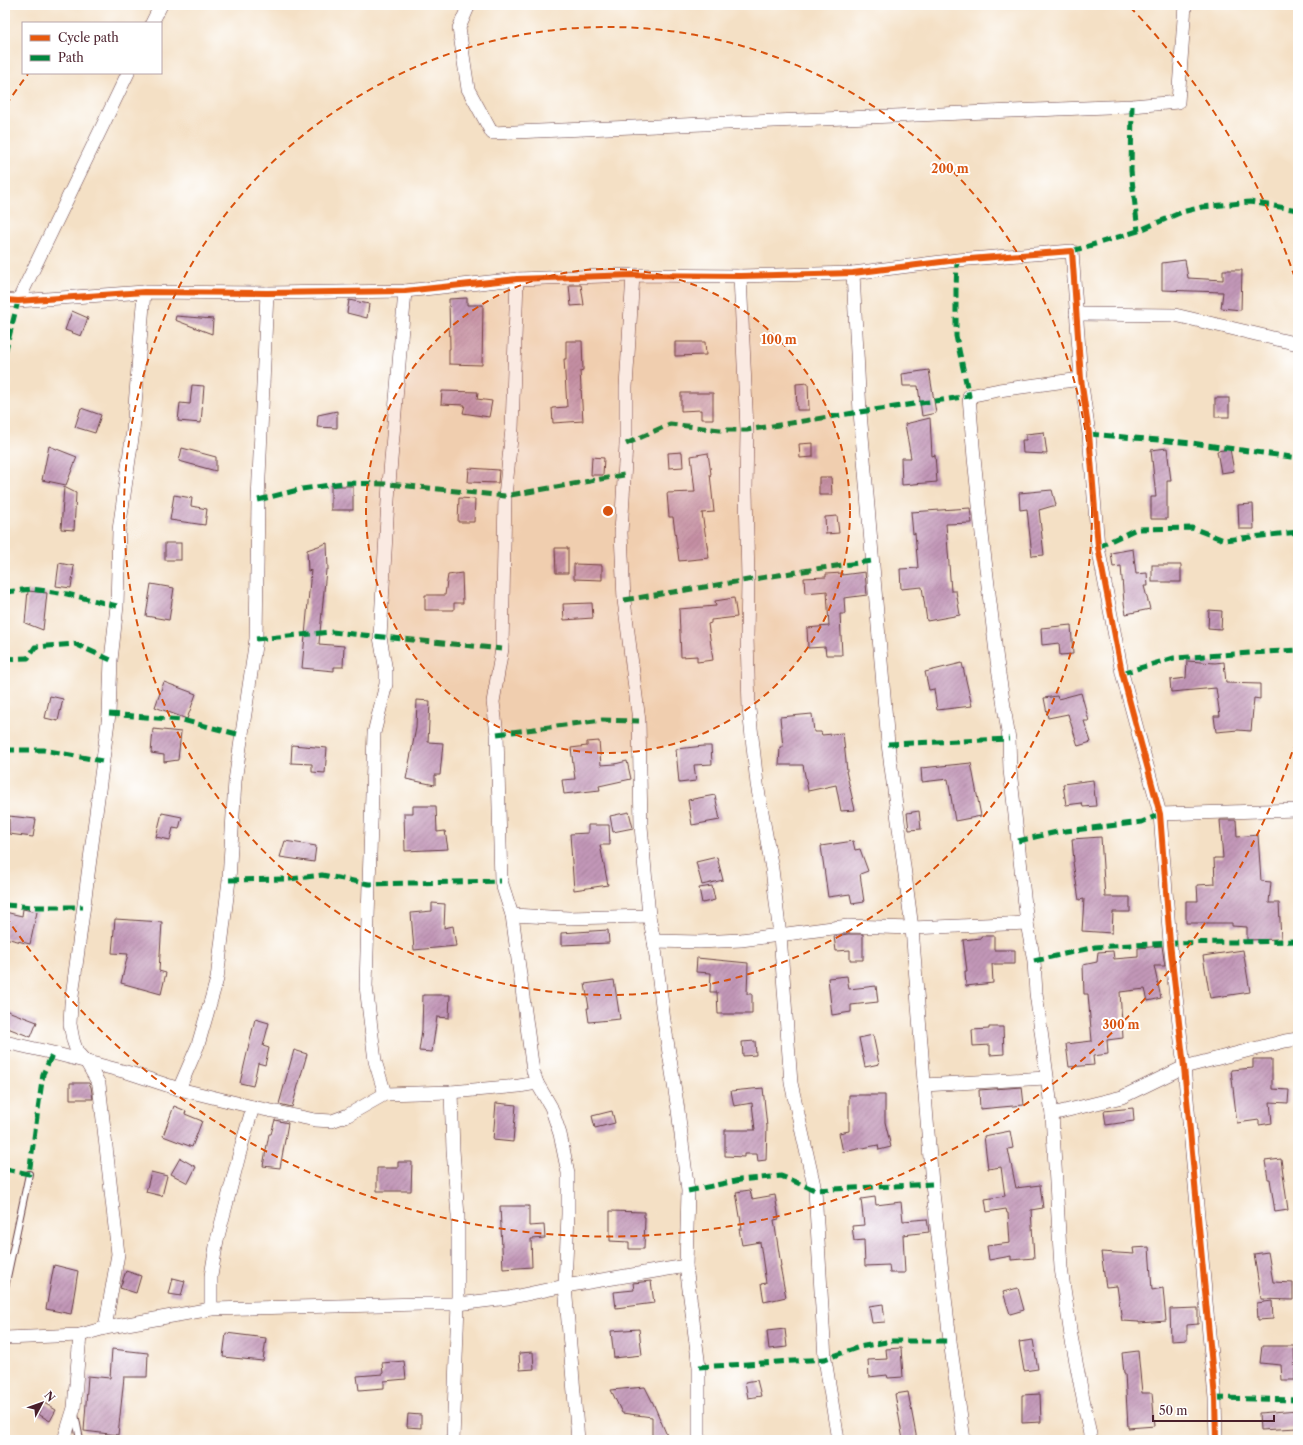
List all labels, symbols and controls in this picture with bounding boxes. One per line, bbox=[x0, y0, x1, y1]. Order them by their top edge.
legend bbox=[22, 22, 162, 74]
text: Cycle path bbox=[58, 30, 119, 45]
text: Path bbox=[58, 50, 84, 65]
text: 200 m bbox=[931, 161, 969, 176]
text: 100 m bbox=[761, 332, 797, 347]
centre of rings bbox=[601, 504, 615, 518]
text: 300 m bbox=[1102, 1017, 1140, 1032]
north arrow bbox=[22, 1383, 62, 1423]
text: N bbox=[41, 1388, 58, 1405]
scale bar bbox=[1153, 1397, 1274, 1423]
text: 50 m bbox=[1159, 1403, 1188, 1418]

